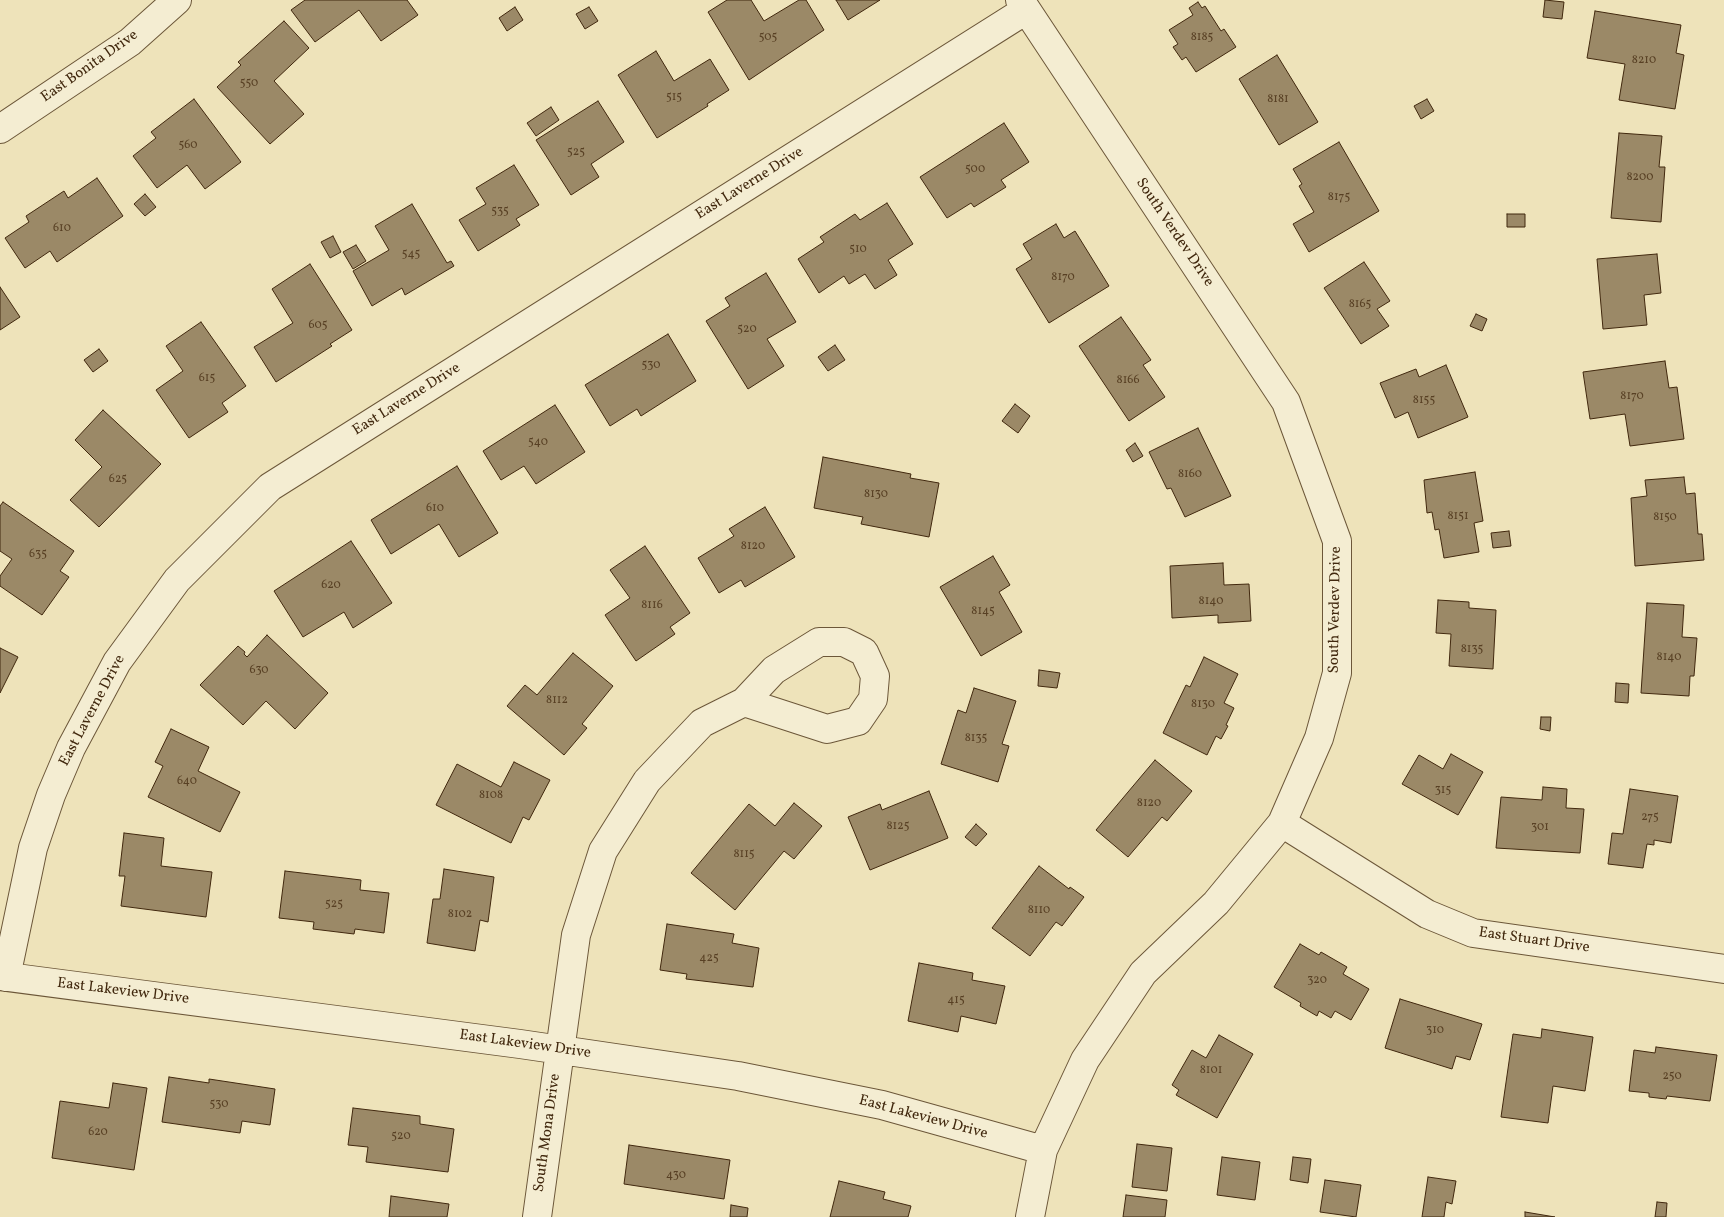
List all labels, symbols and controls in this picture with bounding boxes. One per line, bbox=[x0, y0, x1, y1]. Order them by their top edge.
street label: East Bonita Drive bbox=[38, 27, 142, 107]
house number: 505 bbox=[759, 31, 777, 45]
house number: 8185 bbox=[1191, 31, 1213, 45]
house number: 8210 bbox=[1632, 54, 1656, 68]
house number: 550 bbox=[240, 77, 258, 91]
house number: 515 bbox=[666, 91, 682, 105]
house number: 8181 bbox=[1267, 93, 1289, 107]
house number: 560 bbox=[178, 139, 198, 153]
street label: East Laverne Drive bbox=[693, 144, 807, 224]
house number: 525 bbox=[567, 146, 585, 160]
house number: 500 bbox=[965, 163, 985, 177]
house number: 8200 bbox=[1626, 171, 1654, 185]
street label: South Verdev Drive bbox=[1131, 175, 1217, 291]
house number: 8175 bbox=[1328, 191, 1350, 205]
house number: 535 bbox=[491, 205, 509, 219]
house number: 610 bbox=[53, 222, 71, 236]
house number: 510 bbox=[849, 243, 867, 257]
house number: 545 bbox=[402, 248, 420, 262]
house number: 8170 bbox=[1051, 271, 1075, 285]
house number: 8165 bbox=[1349, 298, 1371, 312]
house number: 605 bbox=[309, 319, 327, 333]
house number: 520 bbox=[737, 323, 757, 337]
house number: 530 bbox=[642, 359, 660, 373]
street label: East Laverne Drive bbox=[350, 360, 464, 440]
house number: 615 bbox=[199, 372, 215, 386]
house number: 8166 bbox=[1117, 374, 1139, 388]
house number: 8170 bbox=[1620, 390, 1644, 404]
house number: 8155 bbox=[1413, 394, 1435, 408]
house number: 540 bbox=[528, 436, 548, 450]
house number: 8160 bbox=[1178, 468, 1202, 482]
house number: 625 bbox=[109, 473, 127, 487]
house number: 8130 bbox=[864, 488, 888, 502]
house number: 610 bbox=[426, 502, 444, 516]
house number: 8151 bbox=[1447, 510, 1469, 524]
house number: 8150 bbox=[1653, 511, 1677, 525]
house number: 8120 bbox=[741, 540, 765, 554]
street label: South Verdev Drive bbox=[1326, 546, 1346, 674]
house number: 635 bbox=[29, 548, 47, 562]
house number: 620 bbox=[321, 579, 341, 593]
house number: 8140 bbox=[1199, 595, 1223, 609]
house number: 8116 bbox=[641, 599, 663, 613]
house number: 8145 bbox=[971, 605, 995, 619]
house number: 8135 bbox=[1461, 643, 1483, 657]
house number: 8140 bbox=[1657, 651, 1681, 665]
street label: East Laverne Drive bbox=[56, 652, 130, 770]
house number: 630 bbox=[249, 664, 269, 678]
house number: 8112 bbox=[546, 694, 568, 708]
house number: 8130 bbox=[1191, 698, 1215, 712]
house number: 8135 bbox=[965, 732, 987, 746]
house number: 640 bbox=[177, 775, 197, 789]
house number: 315 bbox=[1435, 784, 1451, 798]
house number: 8108 bbox=[479, 789, 503, 803]
house number: 8120 bbox=[1137, 797, 1161, 811]
house number: 275 bbox=[1641, 811, 1659, 825]
house number: 8125 bbox=[887, 820, 909, 834]
house number: 301 bbox=[1531, 821, 1549, 835]
house number: 8115 bbox=[733, 848, 755, 862]
house number: 525 bbox=[325, 898, 343, 912]
house number: 8110 bbox=[1028, 904, 1050, 918]
house number: 8102 bbox=[448, 908, 472, 922]
street label: East Stuart Drive bbox=[1477, 924, 1591, 958]
house number: 425 bbox=[699, 952, 719, 966]
house number: 320 bbox=[1307, 974, 1327, 988]
street label: East Lakeview Drive bbox=[56, 975, 190, 1009]
house number: 415 bbox=[947, 994, 965, 1008]
house number: 310 bbox=[1426, 1024, 1444, 1038]
street label: East Lakeview Drive bbox=[458, 1027, 592, 1063]
house number: 8101 bbox=[1200, 1064, 1222, 1078]
house number: 250 bbox=[1662, 1070, 1682, 1084]
street label: South Mona Drive bbox=[531, 1073, 565, 1193]
street label: East Lakeview Drive bbox=[857, 1092, 989, 1144]
house number: 530 bbox=[210, 1098, 228, 1112]
house number: 620 bbox=[88, 1126, 108, 1140]
house number: 520 bbox=[391, 1130, 411, 1144]
house number: 430 bbox=[666, 1169, 686, 1183]

